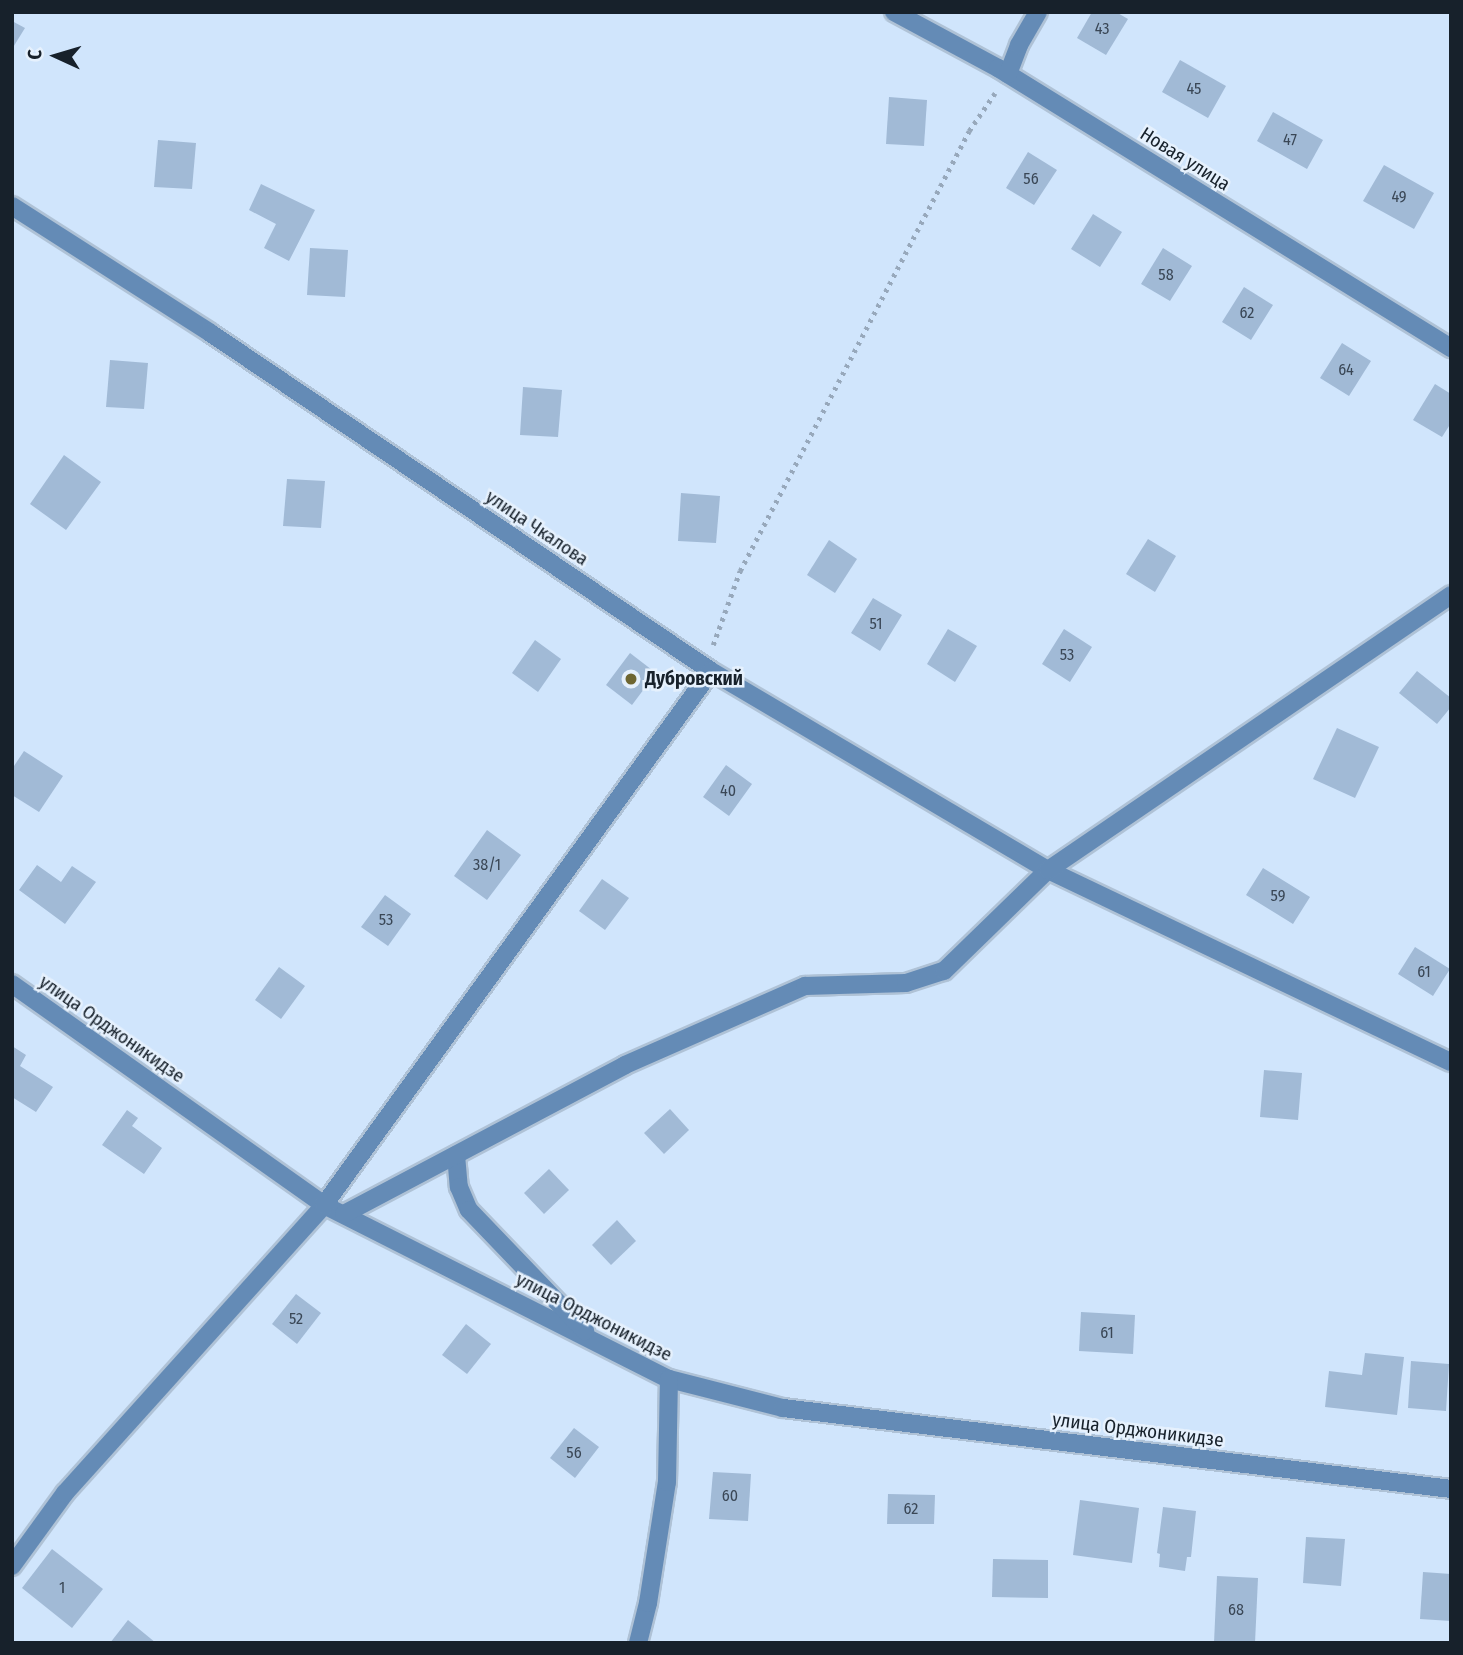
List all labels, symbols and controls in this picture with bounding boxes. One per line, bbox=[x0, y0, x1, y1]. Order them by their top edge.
house number: 43 bbox=[1095, 19, 1109, 39]
north arrow bbox=[21, 21, 91, 91]
text: С bbox=[23, 49, 46, 60]
house number: 45 bbox=[1187, 79, 1201, 99]
street label: Новая улица bbox=[1136, 122, 1234, 196]
house number: 47 bbox=[1283, 130, 1297, 150]
house number: 56 bbox=[1023, 169, 1039, 189]
house number: 49 bbox=[1391, 187, 1407, 207]
house number: 58 bbox=[1158, 265, 1174, 285]
house number: 62 bbox=[1240, 303, 1254, 323]
house number: 64 bbox=[1338, 360, 1354, 380]
street label: улица Чкалова bbox=[481, 485, 593, 571]
house number: 51 bbox=[870, 614, 882, 634]
house number: 53 bbox=[1060, 645, 1074, 665]
place label: Дубровский bbox=[645, 668, 743, 690]
marker: Дубровский bbox=[623, 671, 639, 687]
house number: 40 bbox=[720, 781, 736, 801]
house number: 38/1 bbox=[473, 855, 501, 875]
house number: 59 bbox=[1271, 886, 1285, 906]
house number: 53 bbox=[379, 910, 393, 930]
house number: 61 bbox=[1417, 962, 1431, 982]
street label: улица Орджоникидзе bbox=[35, 970, 189, 1088]
street label: улица Орджоникидзе bbox=[512, 1268, 676, 1366]
house number: 52 bbox=[289, 1309, 303, 1329]
house number: 61 bbox=[1100, 1323, 1114, 1343]
street label: улица Орджоникидзе bbox=[1051, 1408, 1225, 1452]
house number: 56 bbox=[566, 1443, 582, 1463]
house number: 60 bbox=[722, 1486, 738, 1506]
house number: 62 bbox=[904, 1499, 918, 1519]
house number: 1 bbox=[59, 1578, 65, 1598]
house number: 68 bbox=[1228, 1600, 1244, 1620]

